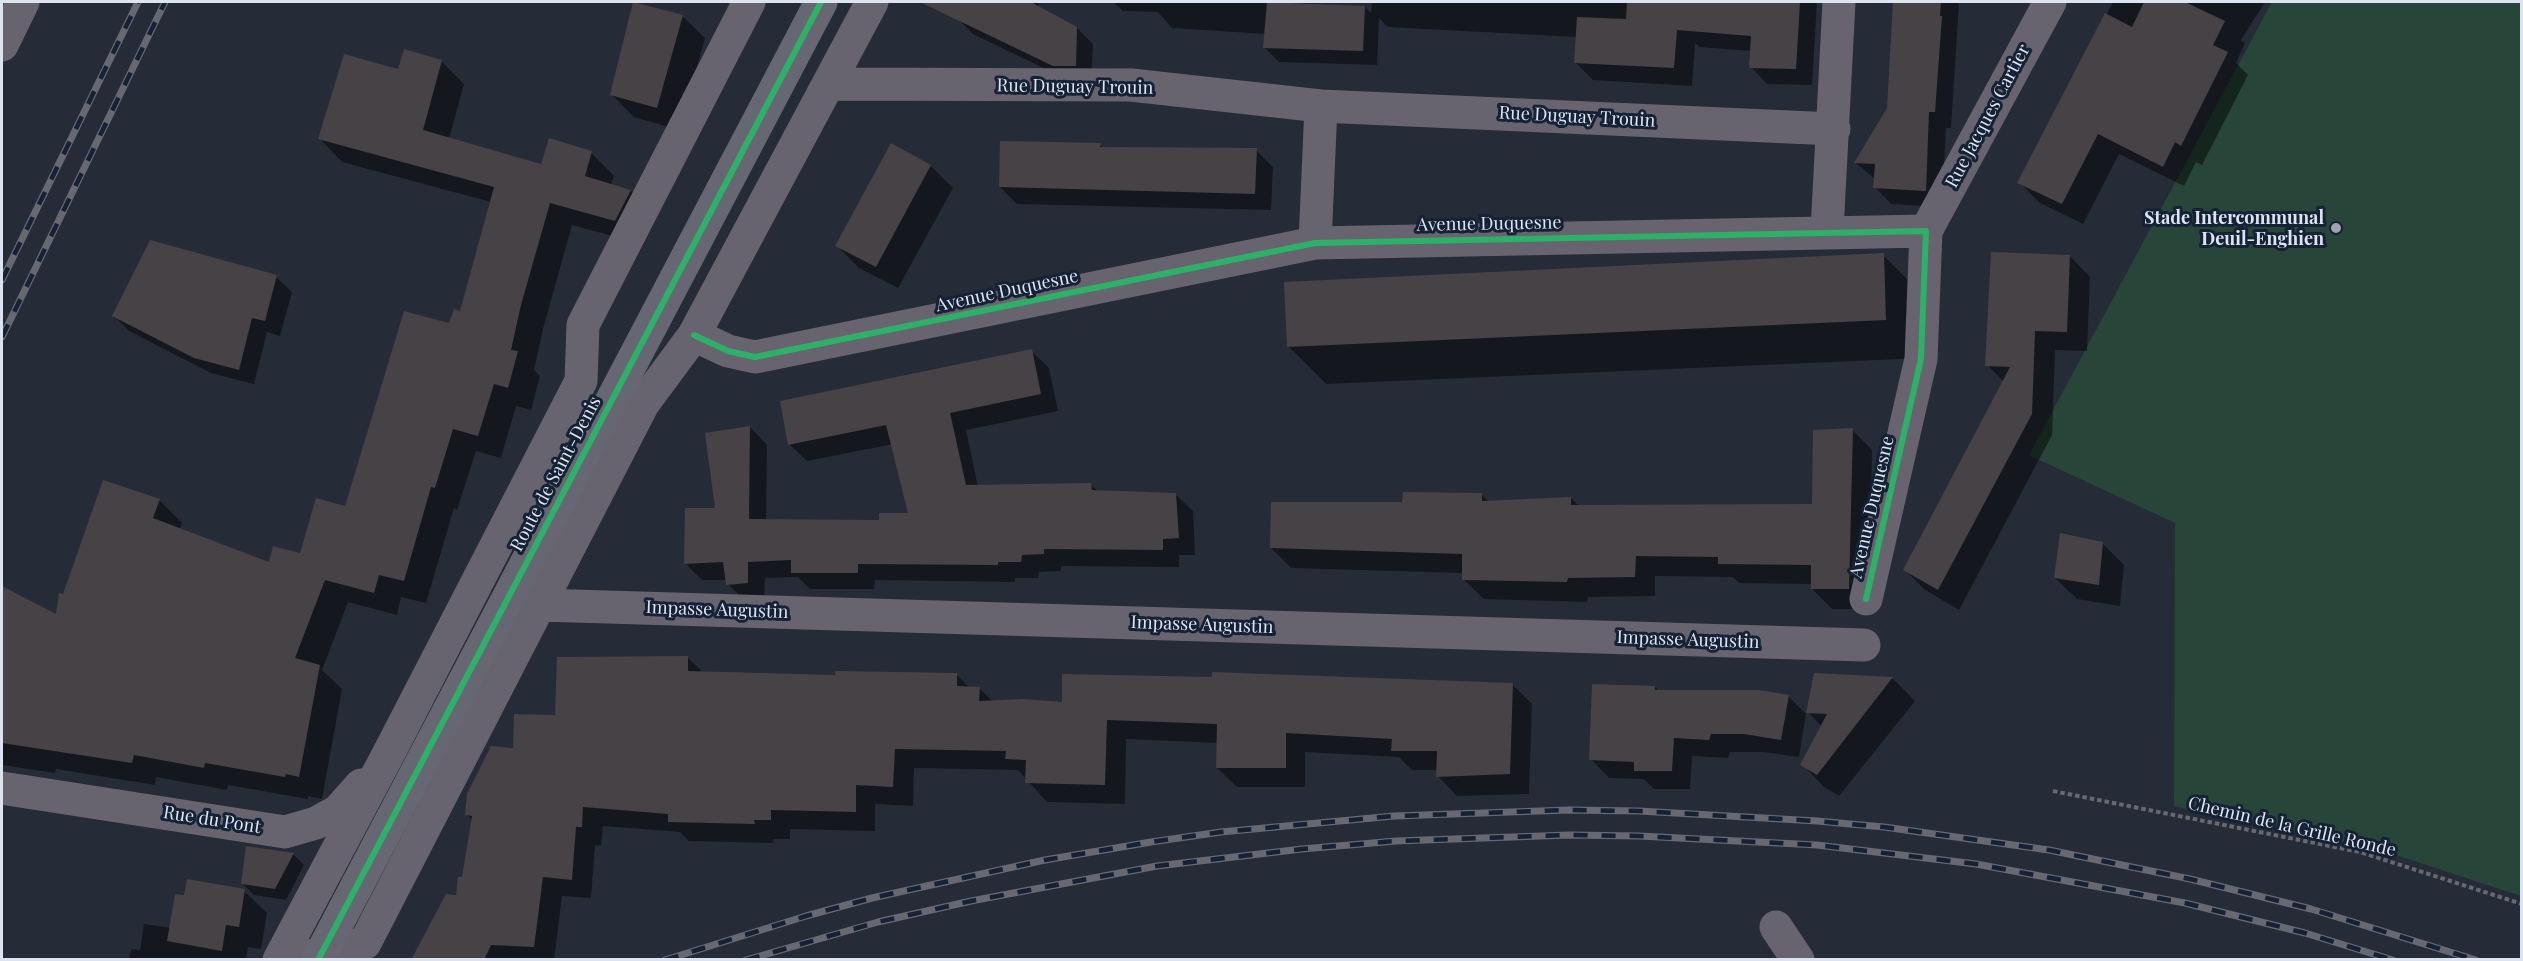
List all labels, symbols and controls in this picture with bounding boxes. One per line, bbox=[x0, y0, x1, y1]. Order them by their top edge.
street label: Rue Jacques Cartier bbox=[1941, 41, 2035, 191]
street label: Rue Duguay Trouin bbox=[996, 75, 1154, 99]
street label: Rue Duguay Trouin bbox=[1498, 102, 1656, 132]
place label: Stade Intercommunal Deuil-Enghien bbox=[2144, 207, 2324, 250]
street label: Avenue Duquesne bbox=[1416, 212, 1562, 236]
marker: Stade Intercommunal Deuil-Enghien bbox=[2329, 221, 2343, 235]
street label: Avenue Duquesne bbox=[934, 265, 1080, 317]
street label: Route de Saint-Denis bbox=[506, 393, 606, 555]
street label: Avenue Duquesne bbox=[1845, 434, 1899, 580]
street label: Impasse Augustin bbox=[645, 597, 789, 623]
street label: Impasse Augustin bbox=[1130, 612, 1274, 638]
street label: Impasse Augustin bbox=[1616, 627, 1760, 653]
street label: Chemin de la Grille Ronde bbox=[2186, 793, 2398, 861]
street label: Rue du Pont bbox=[162, 802, 262, 838]

